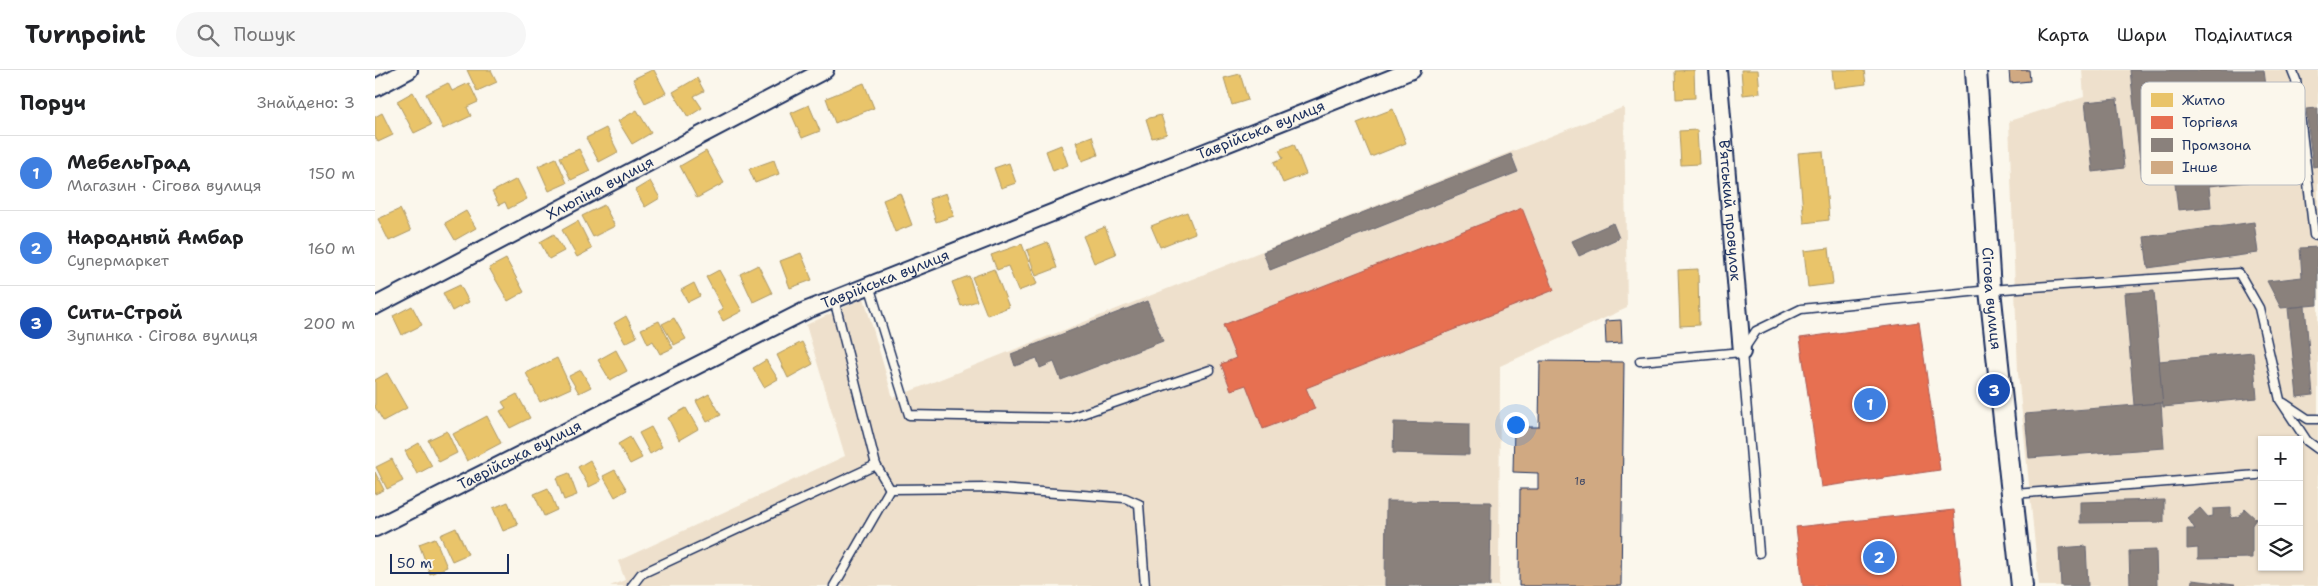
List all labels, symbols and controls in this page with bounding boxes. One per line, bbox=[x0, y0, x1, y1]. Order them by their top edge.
search box bbox=[176, 12, 526, 57]
text: Turnpoint bbox=[25, 19, 146, 51]
icon: search bbox=[194, 21, 222, 49]
text: Пошук bbox=[234, 22, 295, 47]
text: Карта bbox=[2037, 23, 2089, 47]
text: Шари bbox=[2117, 23, 2167, 47]
text: Поділитися bbox=[2195, 23, 2293, 47]
legend bbox=[2141, 82, 2305, 185]
text: Поруч bbox=[20, 89, 86, 117]
text: Житло bbox=[2182, 91, 2225, 109]
text: Знайдено: 3 bbox=[257, 92, 355, 113]
street label: Таврійська вулиця bbox=[1194, 96, 1328, 164]
text: Торгівля bbox=[2182, 113, 2238, 131]
text: Промзона bbox=[2182, 136, 2251, 154]
street label: В’ятський провулок bbox=[1714, 139, 1746, 282]
text: МебельГрад bbox=[67, 150, 190, 175]
street label: Хлюпіна вулиця bbox=[543, 152, 657, 224]
text: Інше bbox=[2182, 158, 2218, 176]
text: 1 bbox=[32, 163, 40, 184]
text: 150 m bbox=[308, 163, 355, 184]
text: Магазин · Сігова вулиця bbox=[67, 175, 262, 196]
text: Народный Амбар bbox=[67, 225, 244, 250]
text: 2 bbox=[30, 238, 42, 259]
text: 160 m bbox=[308, 238, 355, 259]
street label: Таврійська вулиця bbox=[818, 245, 952, 314]
street label: Сігова вулиця bbox=[1977, 247, 2006, 351]
text: Супермаркет bbox=[67, 250, 169, 271]
text: Сити-Строй bbox=[67, 300, 182, 325]
text: 3 bbox=[30, 313, 42, 334]
text: 200 m bbox=[303, 313, 355, 334]
text: Зупинка · Сігова вулиця bbox=[67, 325, 258, 346]
pin: 3 bbox=[1978, 371, 2010, 409]
pin: 1 bbox=[1854, 385, 1886, 423]
your location bbox=[1503, 412, 1529, 438]
street label: Таврійська вулиця bbox=[454, 415, 585, 495]
map controls bbox=[2258, 436, 2303, 571]
button: + bbox=[2258, 436, 2303, 481]
house number: 1в bbox=[1574, 473, 1586, 489]
button: − bbox=[2258, 481, 2303, 526]
button: layers bbox=[2258, 526, 2303, 571]
pin: 2 bbox=[1863, 538, 1895, 576]
scale bar bbox=[390, 551, 509, 574]
text: 50 m bbox=[397, 554, 432, 572]

